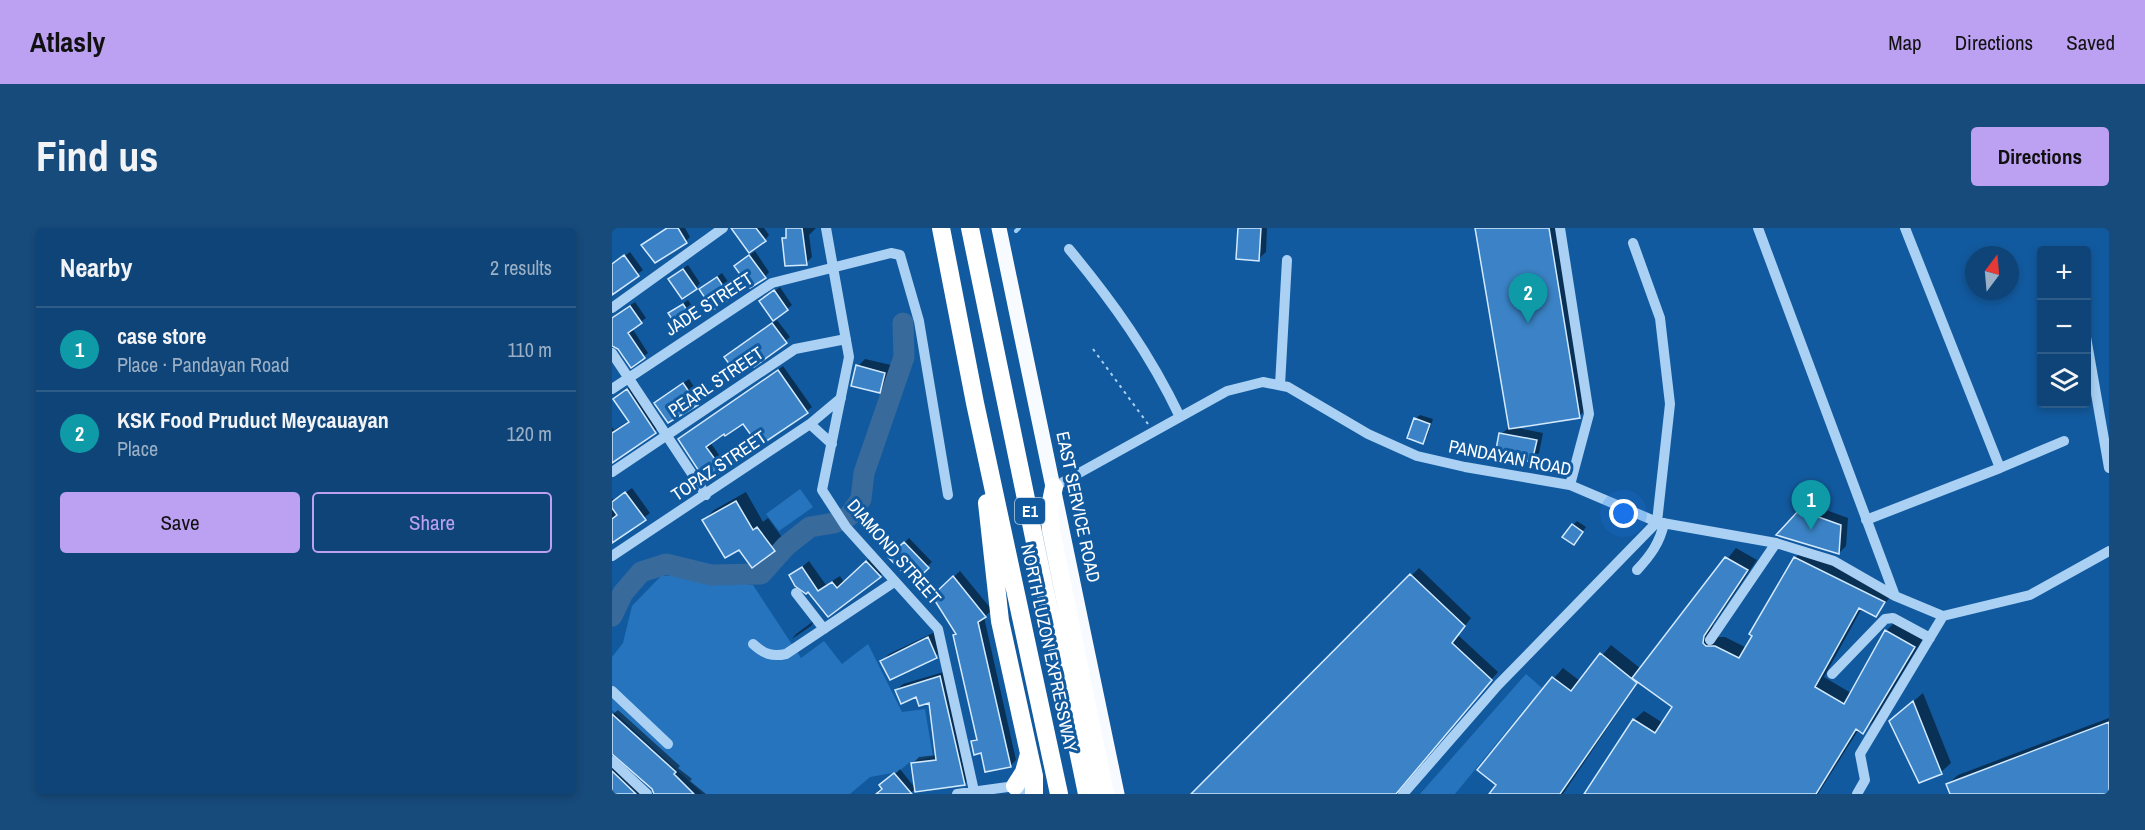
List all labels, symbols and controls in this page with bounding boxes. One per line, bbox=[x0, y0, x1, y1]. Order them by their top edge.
text: Atlasly bbox=[30, 23, 105, 61]
text: Map bbox=[1888, 28, 1922, 57]
text: Directions bbox=[1955, 28, 2033, 57]
text: Saved bbox=[2066, 28, 2115, 57]
button: Directions bbox=[1971, 127, 2109, 186]
text: Find us bbox=[36, 128, 158, 184]
north arrow bbox=[1965, 246, 2019, 300]
map controls bbox=[2037, 246, 2091, 408]
button: + bbox=[2037, 246, 2091, 300]
text: Nearby bbox=[60, 250, 132, 285]
text: 2 results bbox=[490, 254, 552, 281]
street label: JADE STREET bbox=[660, 266, 757, 341]
pin: 2 bbox=[1508, 274, 1548, 323]
button: − bbox=[2037, 300, 2091, 354]
text: case store bbox=[117, 321, 206, 351]
text: 1 bbox=[75, 336, 84, 363]
text: 110 m bbox=[508, 336, 552, 363]
street label: PEARL STREET bbox=[663, 340, 768, 423]
text: Place · Pandayan Road bbox=[117, 351, 289, 378]
button: layers bbox=[2037, 354, 2091, 408]
text: KSK Food Pruduct Meycauayan bbox=[117, 405, 389, 435]
text: 2 bbox=[75, 420, 84, 447]
text: 120 m bbox=[506, 420, 552, 447]
street label: TOPAZ STREET bbox=[666, 424, 771, 507]
street label: EAST SERVICE ROAD bbox=[1050, 429, 1107, 585]
street label: PANDAYAN ROAD bbox=[1446, 433, 1574, 482]
text: Place bbox=[117, 435, 158, 462]
pin: 1 bbox=[1792, 480, 1830, 530]
button: Save bbox=[60, 492, 300, 553]
button: Share bbox=[312, 492, 552, 553]
street label: DIAMOND STREET bbox=[842, 494, 947, 610]
road number: E1 bbox=[1015, 498, 1045, 524]
your location bbox=[1609, 499, 1638, 528]
street label: NORTH LUZON EXPRESSWAY bbox=[1015, 542, 1084, 754]

